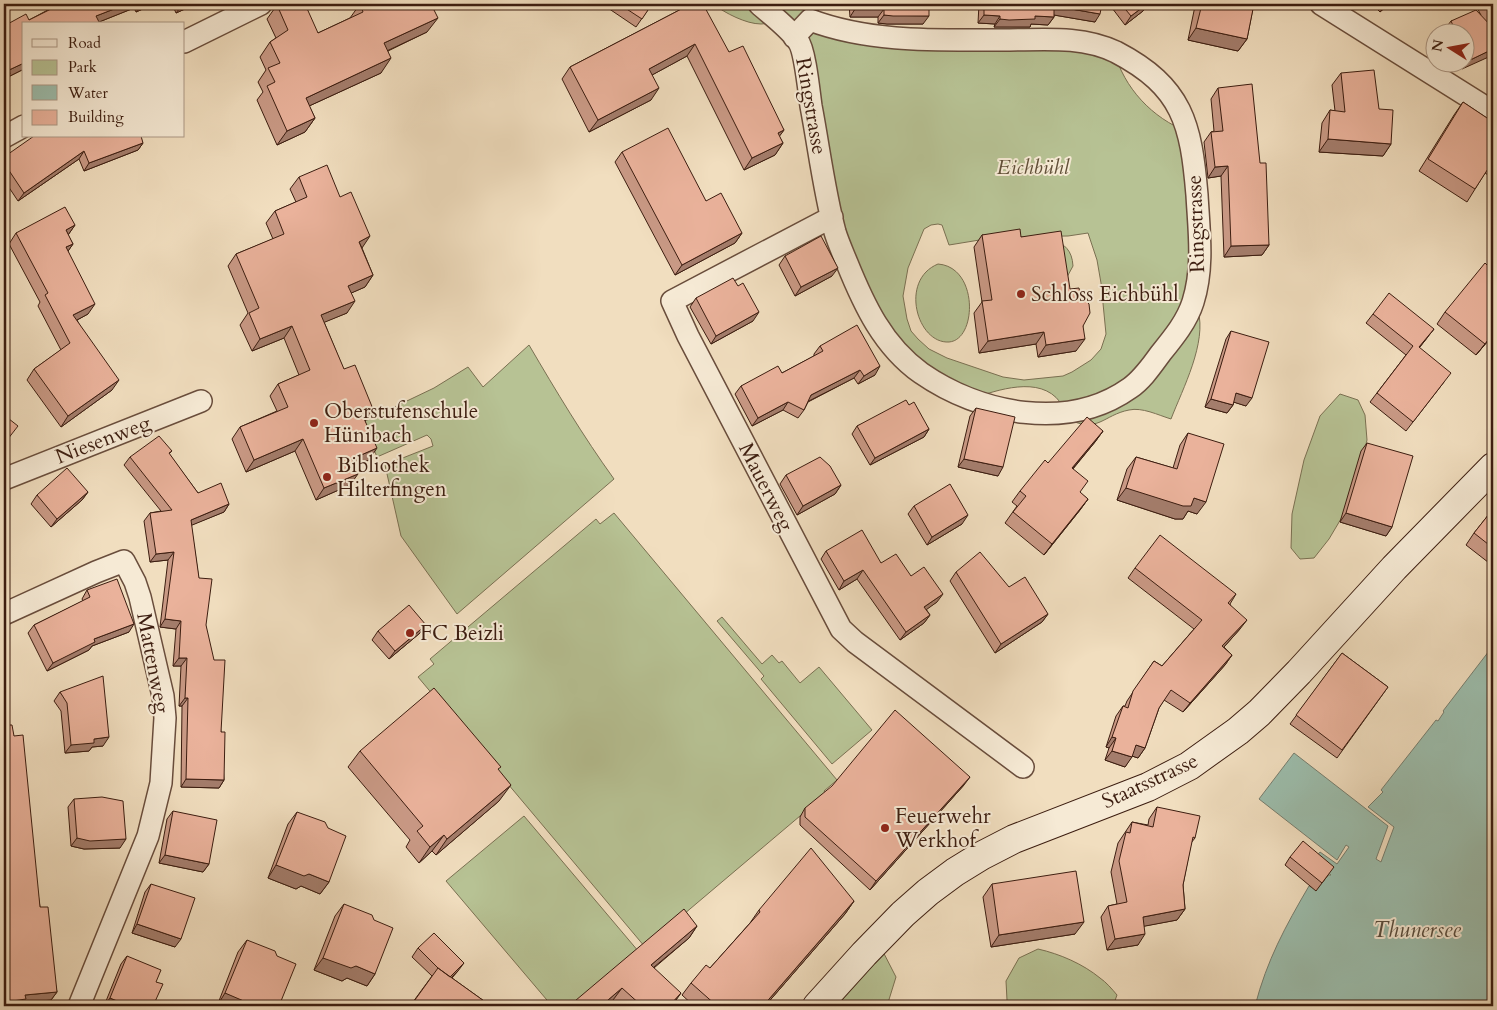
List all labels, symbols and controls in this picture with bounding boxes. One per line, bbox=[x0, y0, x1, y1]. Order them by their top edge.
legend bbox=[22, 22, 185, 138]
north arrow bbox=[1424, 22, 1474, 72]
text: Road bbox=[68, 33, 101, 53]
text: N bbox=[1427, 38, 1448, 53]
street label: Ringstrasse bbox=[788, 55, 834, 157]
text: Park bbox=[68, 57, 97, 77]
text: Water bbox=[67, 83, 109, 103]
text: Building bbox=[68, 107, 124, 127]
park label: Eichbühl bbox=[997, 153, 1070, 182]
street label: Ringstrasse bbox=[1180, 174, 1212, 274]
place label: Schloss Eichbühl bbox=[1031, 280, 1179, 309]
marker: Schloss Eichbühl bbox=[1015, 288, 1027, 300]
place label: Oberstufenschule Hünibach bbox=[324, 397, 478, 450]
street label: Niesenweg bbox=[51, 408, 155, 471]
marker: Oberstufenschule Hünibach bbox=[308, 417, 320, 429]
street label: Mauerweg bbox=[731, 438, 801, 536]
place label: Bibliothek Hilterfingen bbox=[337, 451, 447, 504]
marker: Bibliothek Hilterfingen bbox=[321, 471, 333, 483]
street label: Mattenweg bbox=[129, 610, 177, 716]
place label: FC Beizli bbox=[420, 619, 504, 648]
marker: FC Beizli bbox=[404, 627, 416, 639]
street label: Staatsstrasse bbox=[1097, 746, 1203, 816]
place label: Feuerwehr Werkhof bbox=[894, 802, 991, 855]
marker: Feuerwehr Werkhof bbox=[879, 822, 891, 834]
water label: Thunersee bbox=[1373, 915, 1461, 945]

